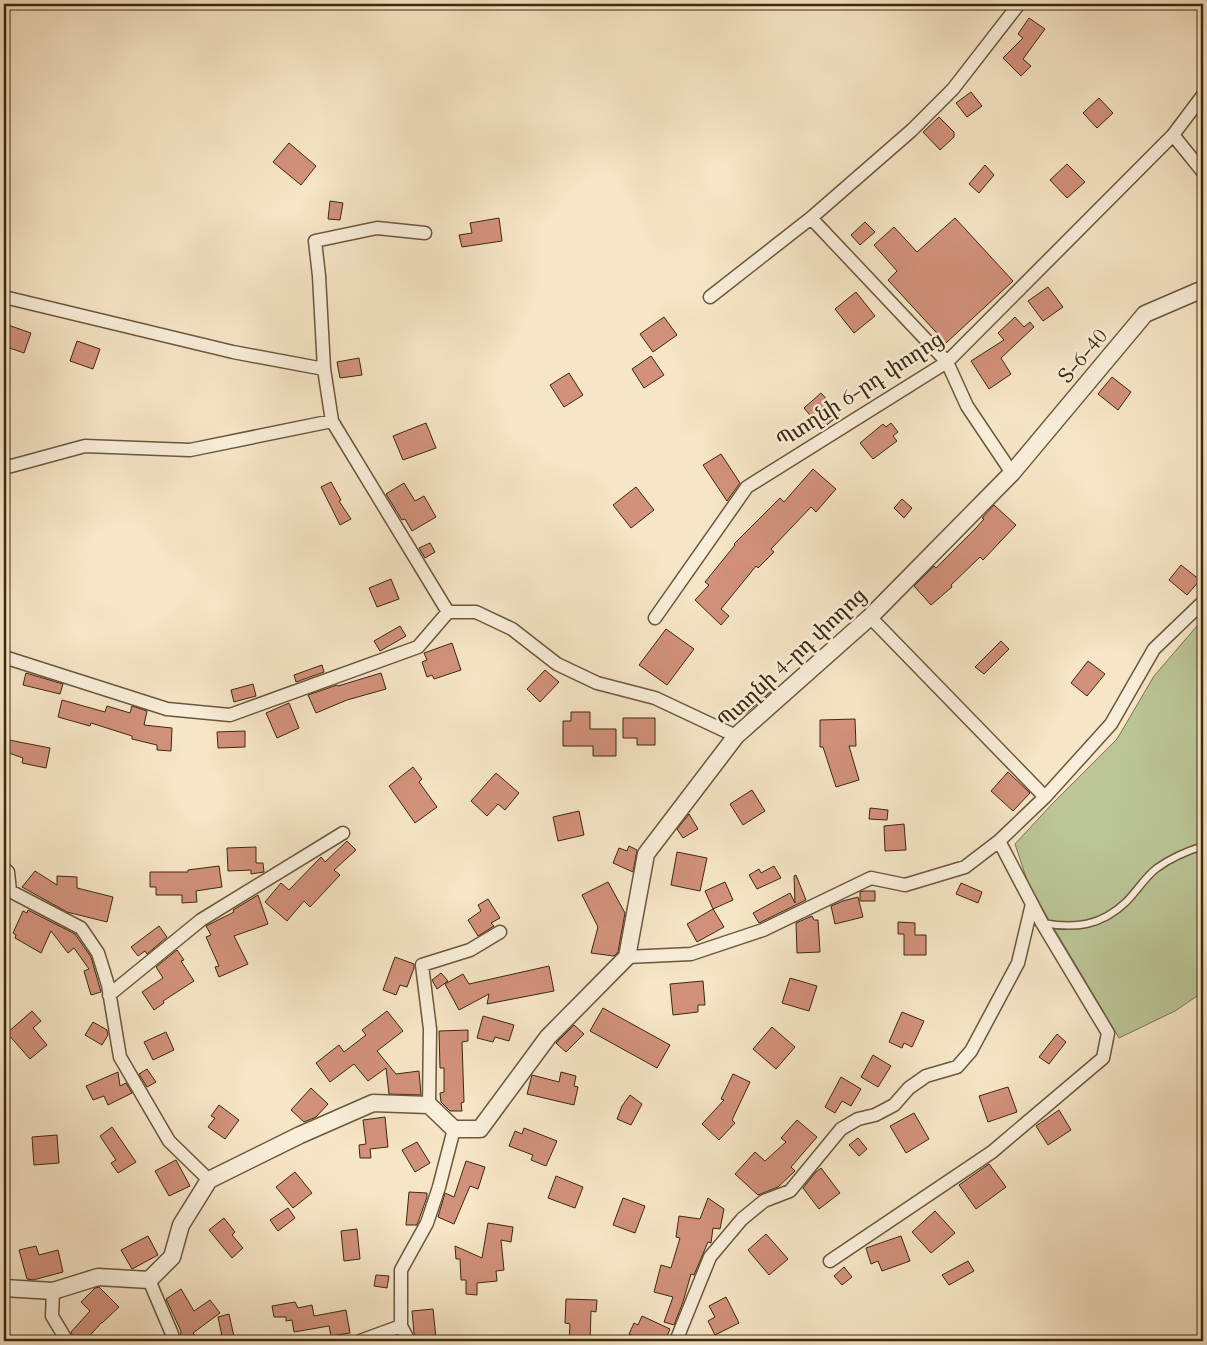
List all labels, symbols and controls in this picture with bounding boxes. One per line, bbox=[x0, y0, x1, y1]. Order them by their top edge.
street label: Տ-6-40 bbox=[1052, 322, 1114, 390]
street label: Պտղնի 6-րդ փողոց bbox=[771, 325, 949, 455]
street label: Պտղնի 4-րդ փողոց bbox=[711, 581, 873, 735]

